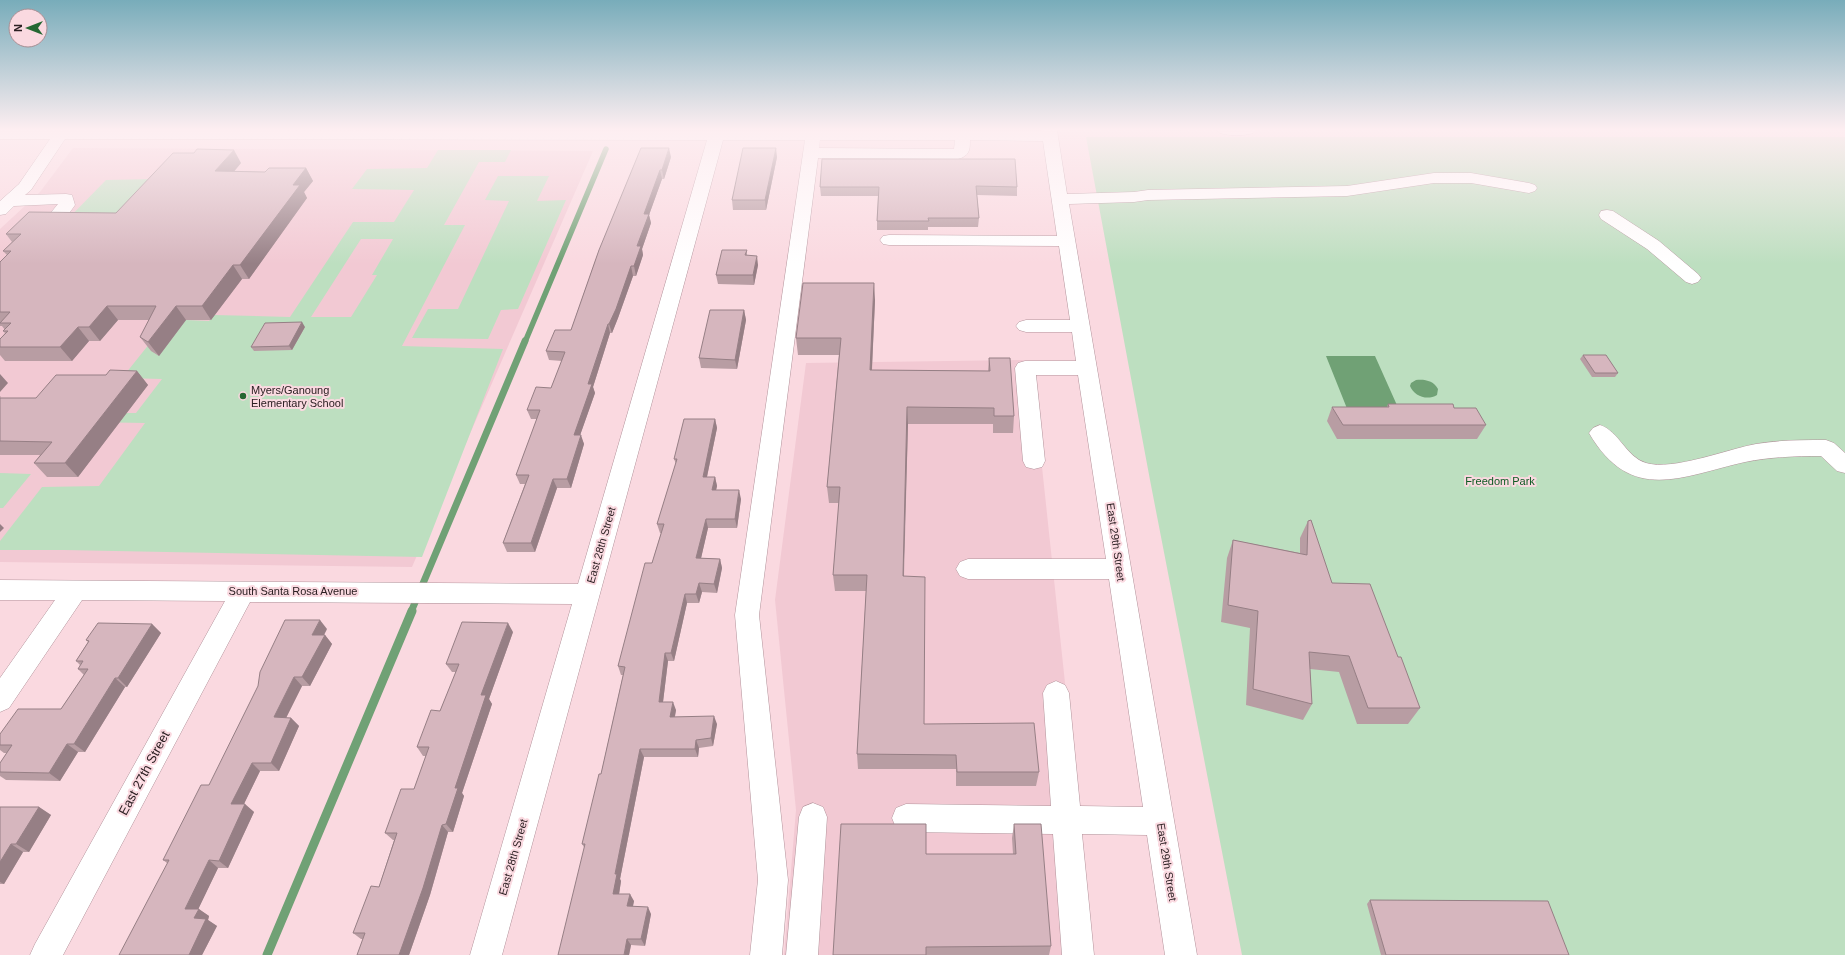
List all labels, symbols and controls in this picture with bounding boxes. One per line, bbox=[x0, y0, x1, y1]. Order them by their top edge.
north arrow bbox=[8, 8, 48, 48]
text: N bbox=[12, 24, 24, 32]
place label: Myers/Ganoung Elementary School bbox=[251, 384, 343, 409]
marker: Myers/Ganoung Elementary School bbox=[238, 391, 248, 401]
park label: Freedom Park bbox=[1465, 475, 1535, 487]
street label: East 29th Street bbox=[1105, 502, 1127, 582]
street label: East 28th Street bbox=[584, 505, 618, 585]
street label: South Santa Rosa Avenue bbox=[229, 585, 357, 597]
street label: East 27th Street bbox=[115, 728, 173, 818]
street label: East 28th Street bbox=[496, 817, 530, 897]
street label: East 29th Street bbox=[1155, 822, 1179, 902]

